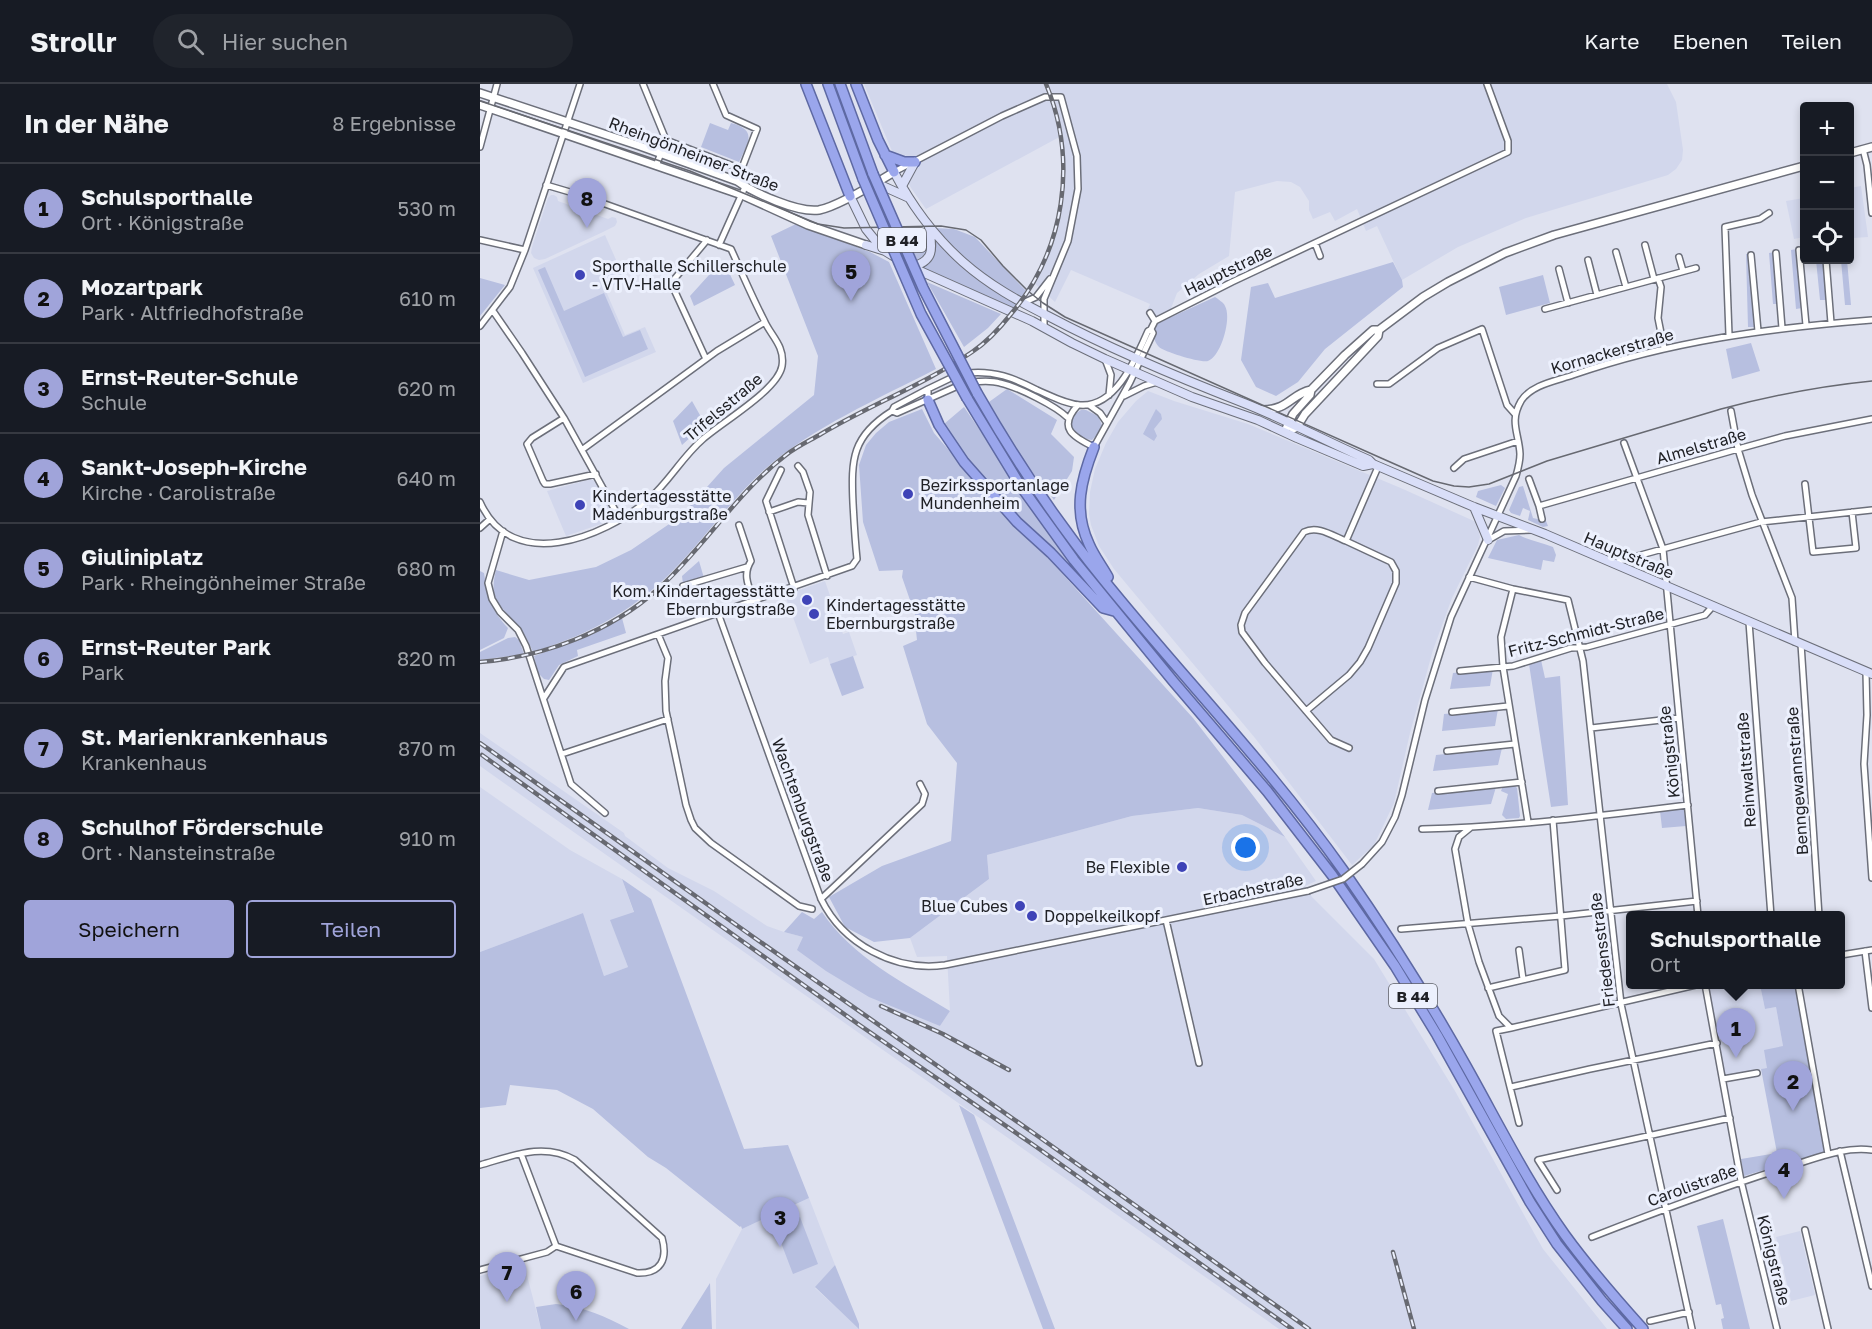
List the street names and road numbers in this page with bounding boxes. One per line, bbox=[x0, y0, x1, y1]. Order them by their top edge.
street label: Rheingönheimer Straße bbox=[606, 112, 782, 196]
road number: B 44 bbox=[878, 228, 926, 252]
street label: Hauptstraße bbox=[1181, 240, 1275, 300]
street label: Kornackerstraße bbox=[1548, 324, 1676, 378]
street label: Trifelsstraße bbox=[680, 368, 766, 446]
street label: Almelstraße bbox=[1654, 424, 1748, 468]
street label: Hauptstraße bbox=[1581, 527, 1677, 583]
street label: Fritz-Schmidt-Straße bbox=[1506, 603, 1666, 661]
street label: Königstraße bbox=[1654, 705, 1684, 799]
street label: Benngewannstraße bbox=[1782, 706, 1812, 856]
street label: Reinwaltstraße bbox=[1732, 712, 1760, 828]
street label: Wachtenburgstraße bbox=[768, 735, 838, 885]
street label: Erbachstraße bbox=[1201, 869, 1305, 909]
street label: Friedensstraße bbox=[1585, 892, 1619, 1008]
road number: B 44 bbox=[1389, 984, 1437, 1008]
street label: Carolistraße bbox=[1645, 1160, 1739, 1210]
street label: Königstraße bbox=[1753, 1213, 1795, 1307]

